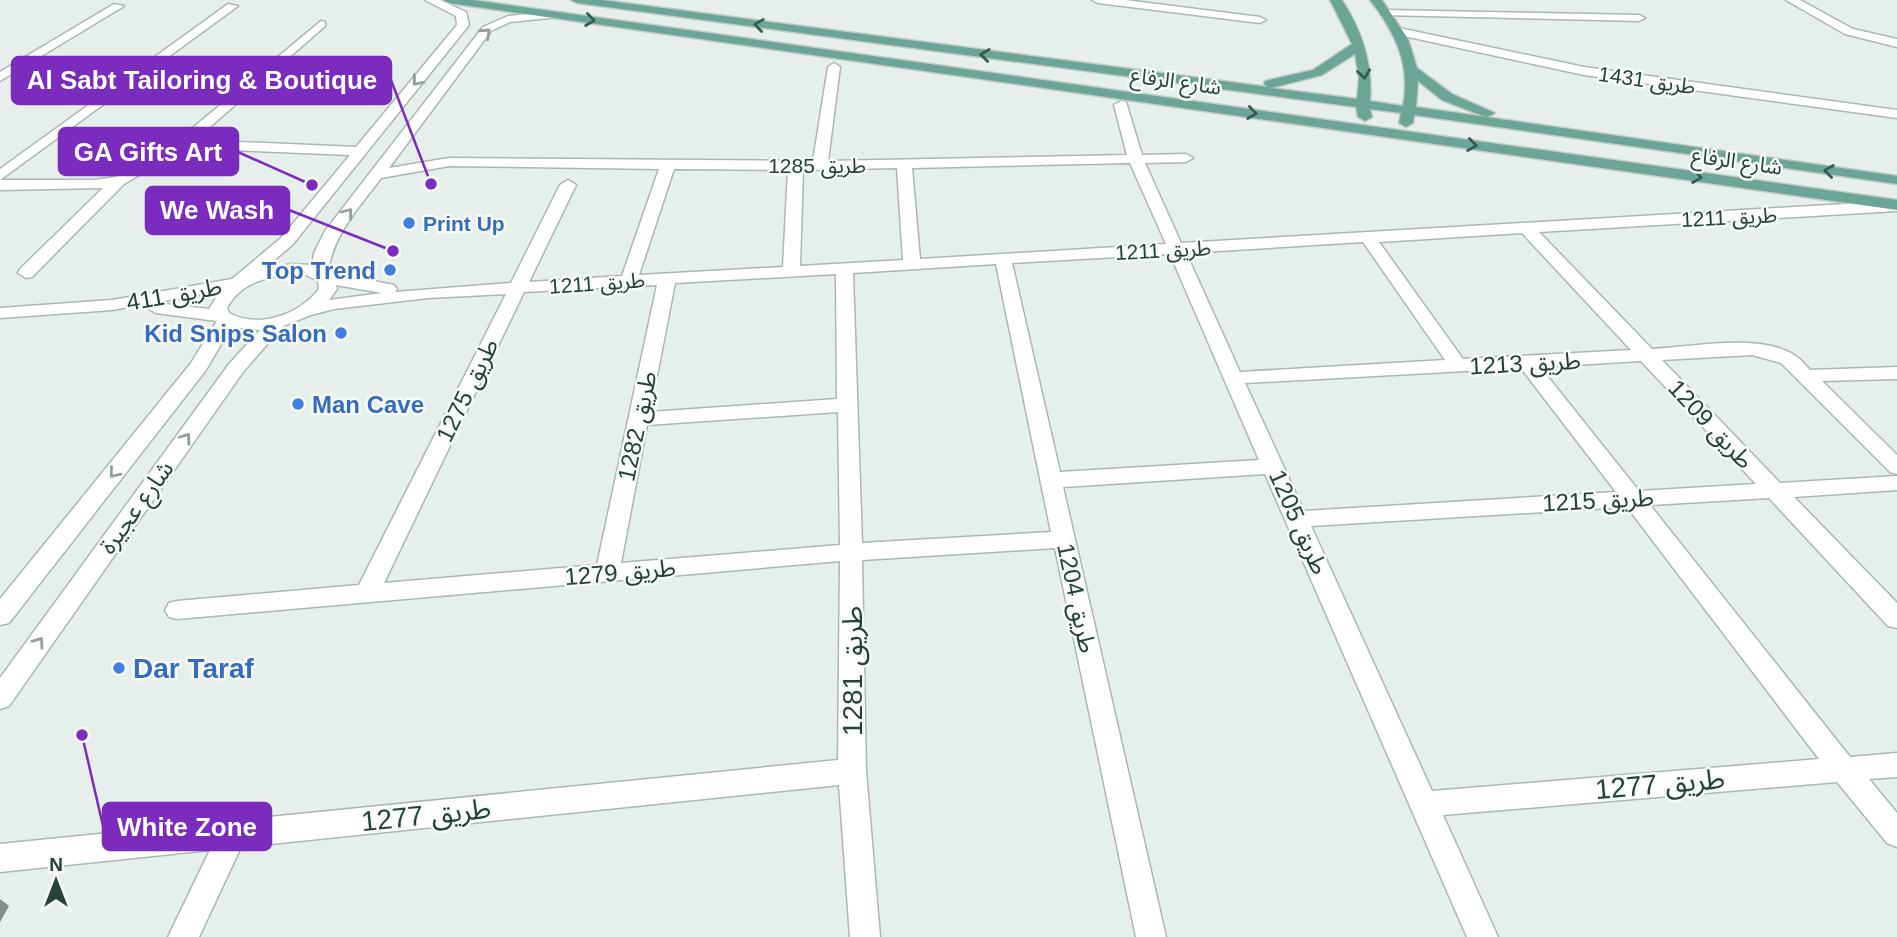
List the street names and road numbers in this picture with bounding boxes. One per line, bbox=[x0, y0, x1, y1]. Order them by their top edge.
street label: طريق 1431 bbox=[1597, 62, 1697, 100]
street label: شارع الرفاع bbox=[1129, 63, 1223, 103]
street label: شارع الرفاع bbox=[1690, 143, 1784, 183]
street label: طريق 1285 bbox=[768, 154, 866, 179]
street label: طريق 1211 bbox=[1680, 203, 1778, 233]
street label: طريق 1211 bbox=[1114, 236, 1212, 266]
street label: طريق 1211 bbox=[548, 268, 646, 300]
street label: طريق 411 bbox=[124, 272, 224, 318]
street label: طريق 1275 bbox=[430, 334, 505, 447]
street label: طريق 1213 bbox=[1469, 347, 1582, 381]
street label: طريق 1282 bbox=[612, 369, 664, 484]
street label: طريق 1209 bbox=[1662, 374, 1759, 475]
street label: شارع عجيرة bbox=[93, 455, 182, 561]
street label: طريق 1205 bbox=[1262, 466, 1334, 579]
street label: طريق 1215 bbox=[1542, 484, 1655, 518]
street label: طريق 1204 bbox=[1050, 541, 1102, 656]
street label: طريق 1279 bbox=[563, 554, 677, 592]
street label: طريق 1281 bbox=[837, 606, 870, 736]
street label: طريق 1277 bbox=[1594, 763, 1726, 807]
street label: طريق 1277 bbox=[360, 793, 493, 839]

